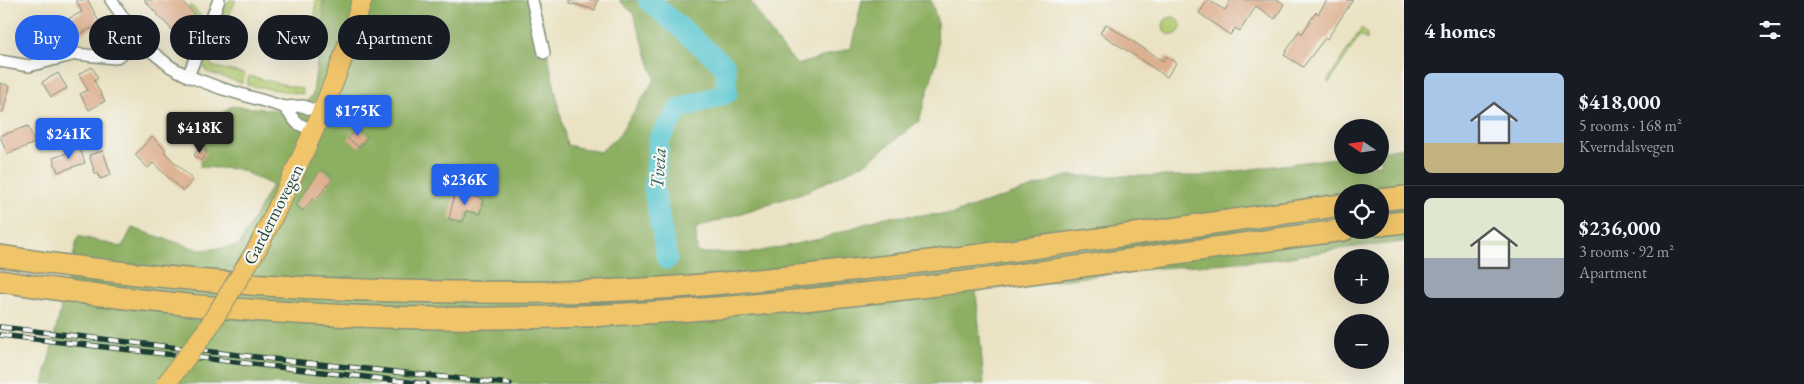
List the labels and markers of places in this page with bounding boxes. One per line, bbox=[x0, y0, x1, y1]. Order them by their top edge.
pin: $175K bbox=[323, 94, 393, 137]
pin: $418K bbox=[165, 112, 235, 154]
pin: $241K bbox=[34, 118, 104, 160]
pin: $236K bbox=[430, 164, 500, 206]

